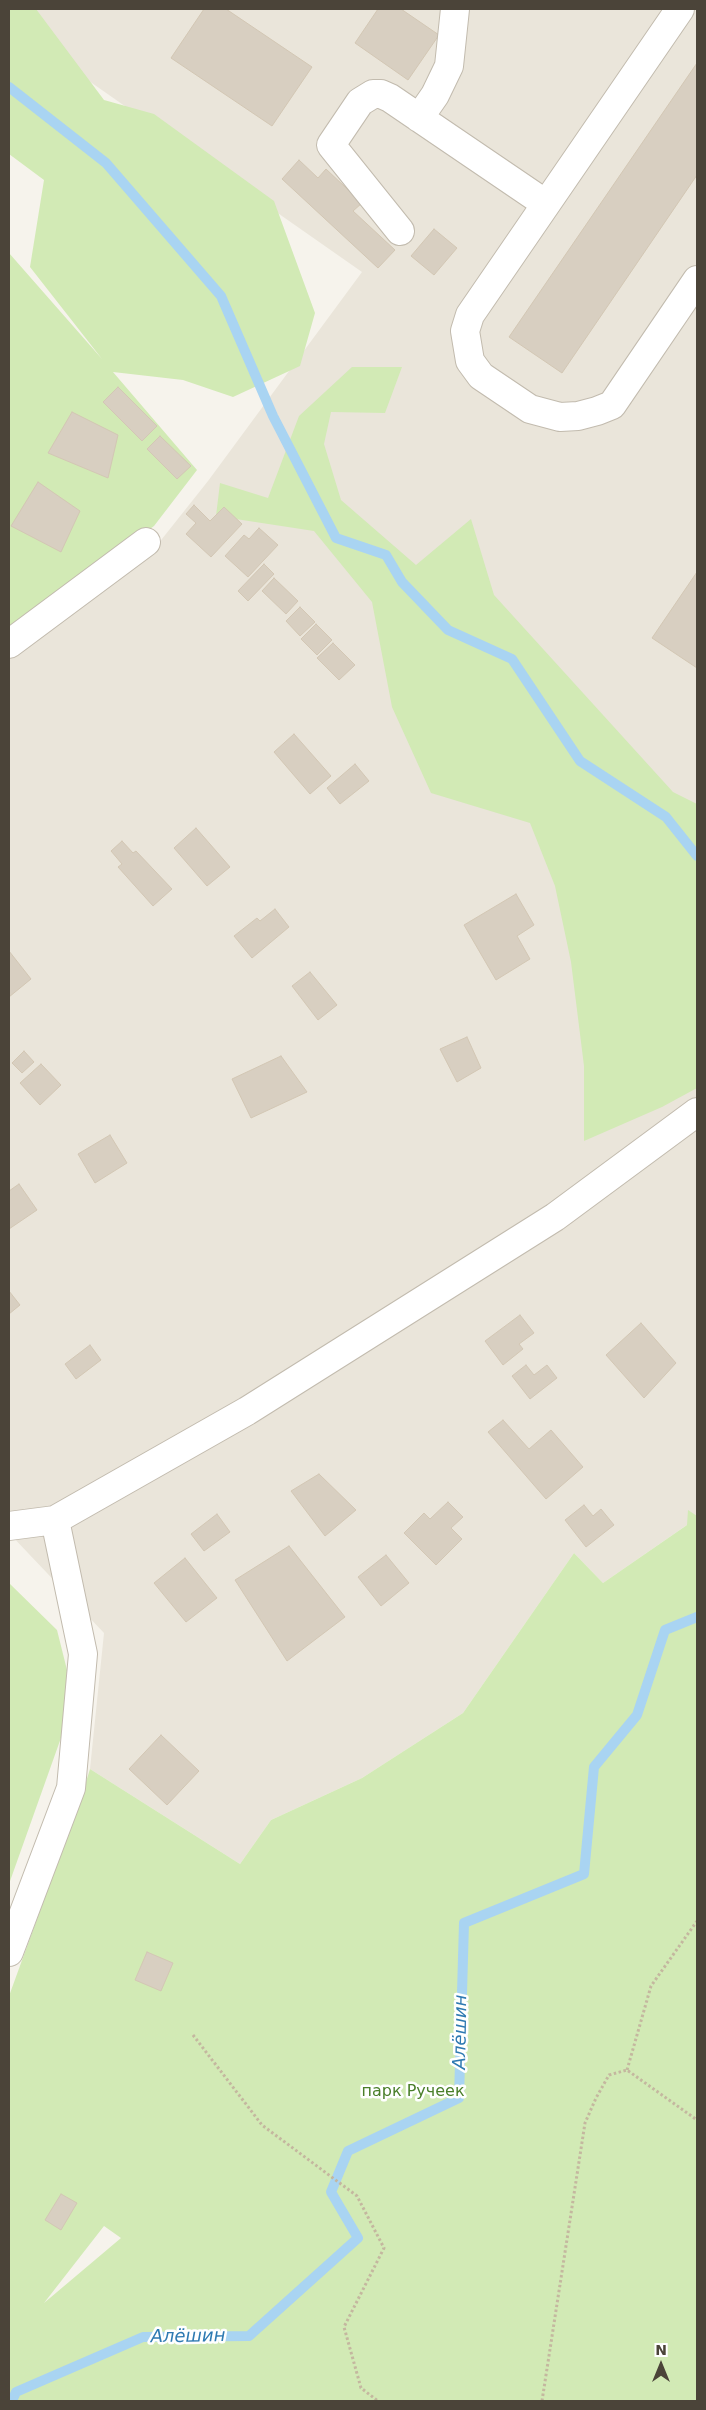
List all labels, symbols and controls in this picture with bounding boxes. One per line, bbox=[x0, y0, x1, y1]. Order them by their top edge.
water label: Алёшин bbox=[450, 1994, 472, 2070]
park label: парк Ручеек bbox=[361, 2082, 465, 2102]
water label: Алёшин bbox=[150, 2326, 226, 2348]
north arrow bbox=[636, 2340, 686, 2390]
text: N bbox=[655, 2342, 667, 2358]

